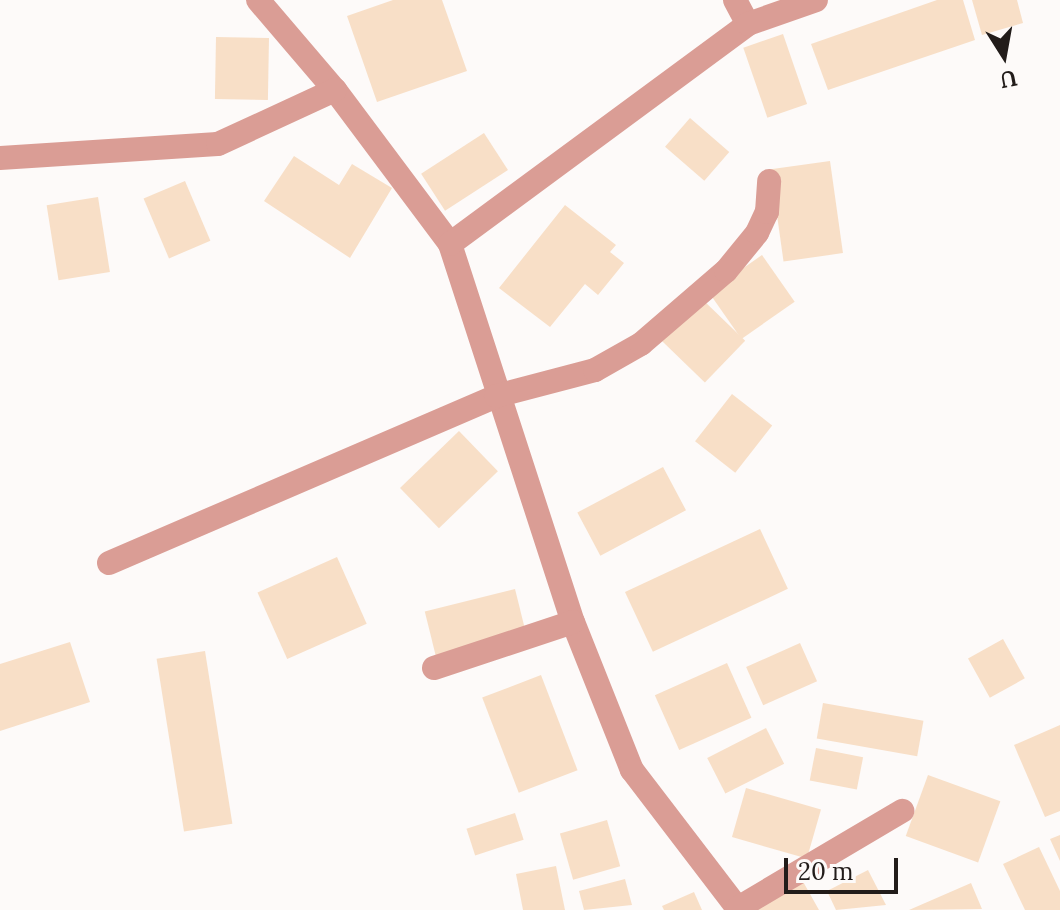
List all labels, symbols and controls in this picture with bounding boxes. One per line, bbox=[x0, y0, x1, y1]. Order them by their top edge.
north arrow bbox=[964, 16, 1044, 96]
text: U bbox=[998, 64, 1019, 95]
scale bar bbox=[788, 842, 902, 892]
text: 20 m bbox=[798, 856, 854, 887]

